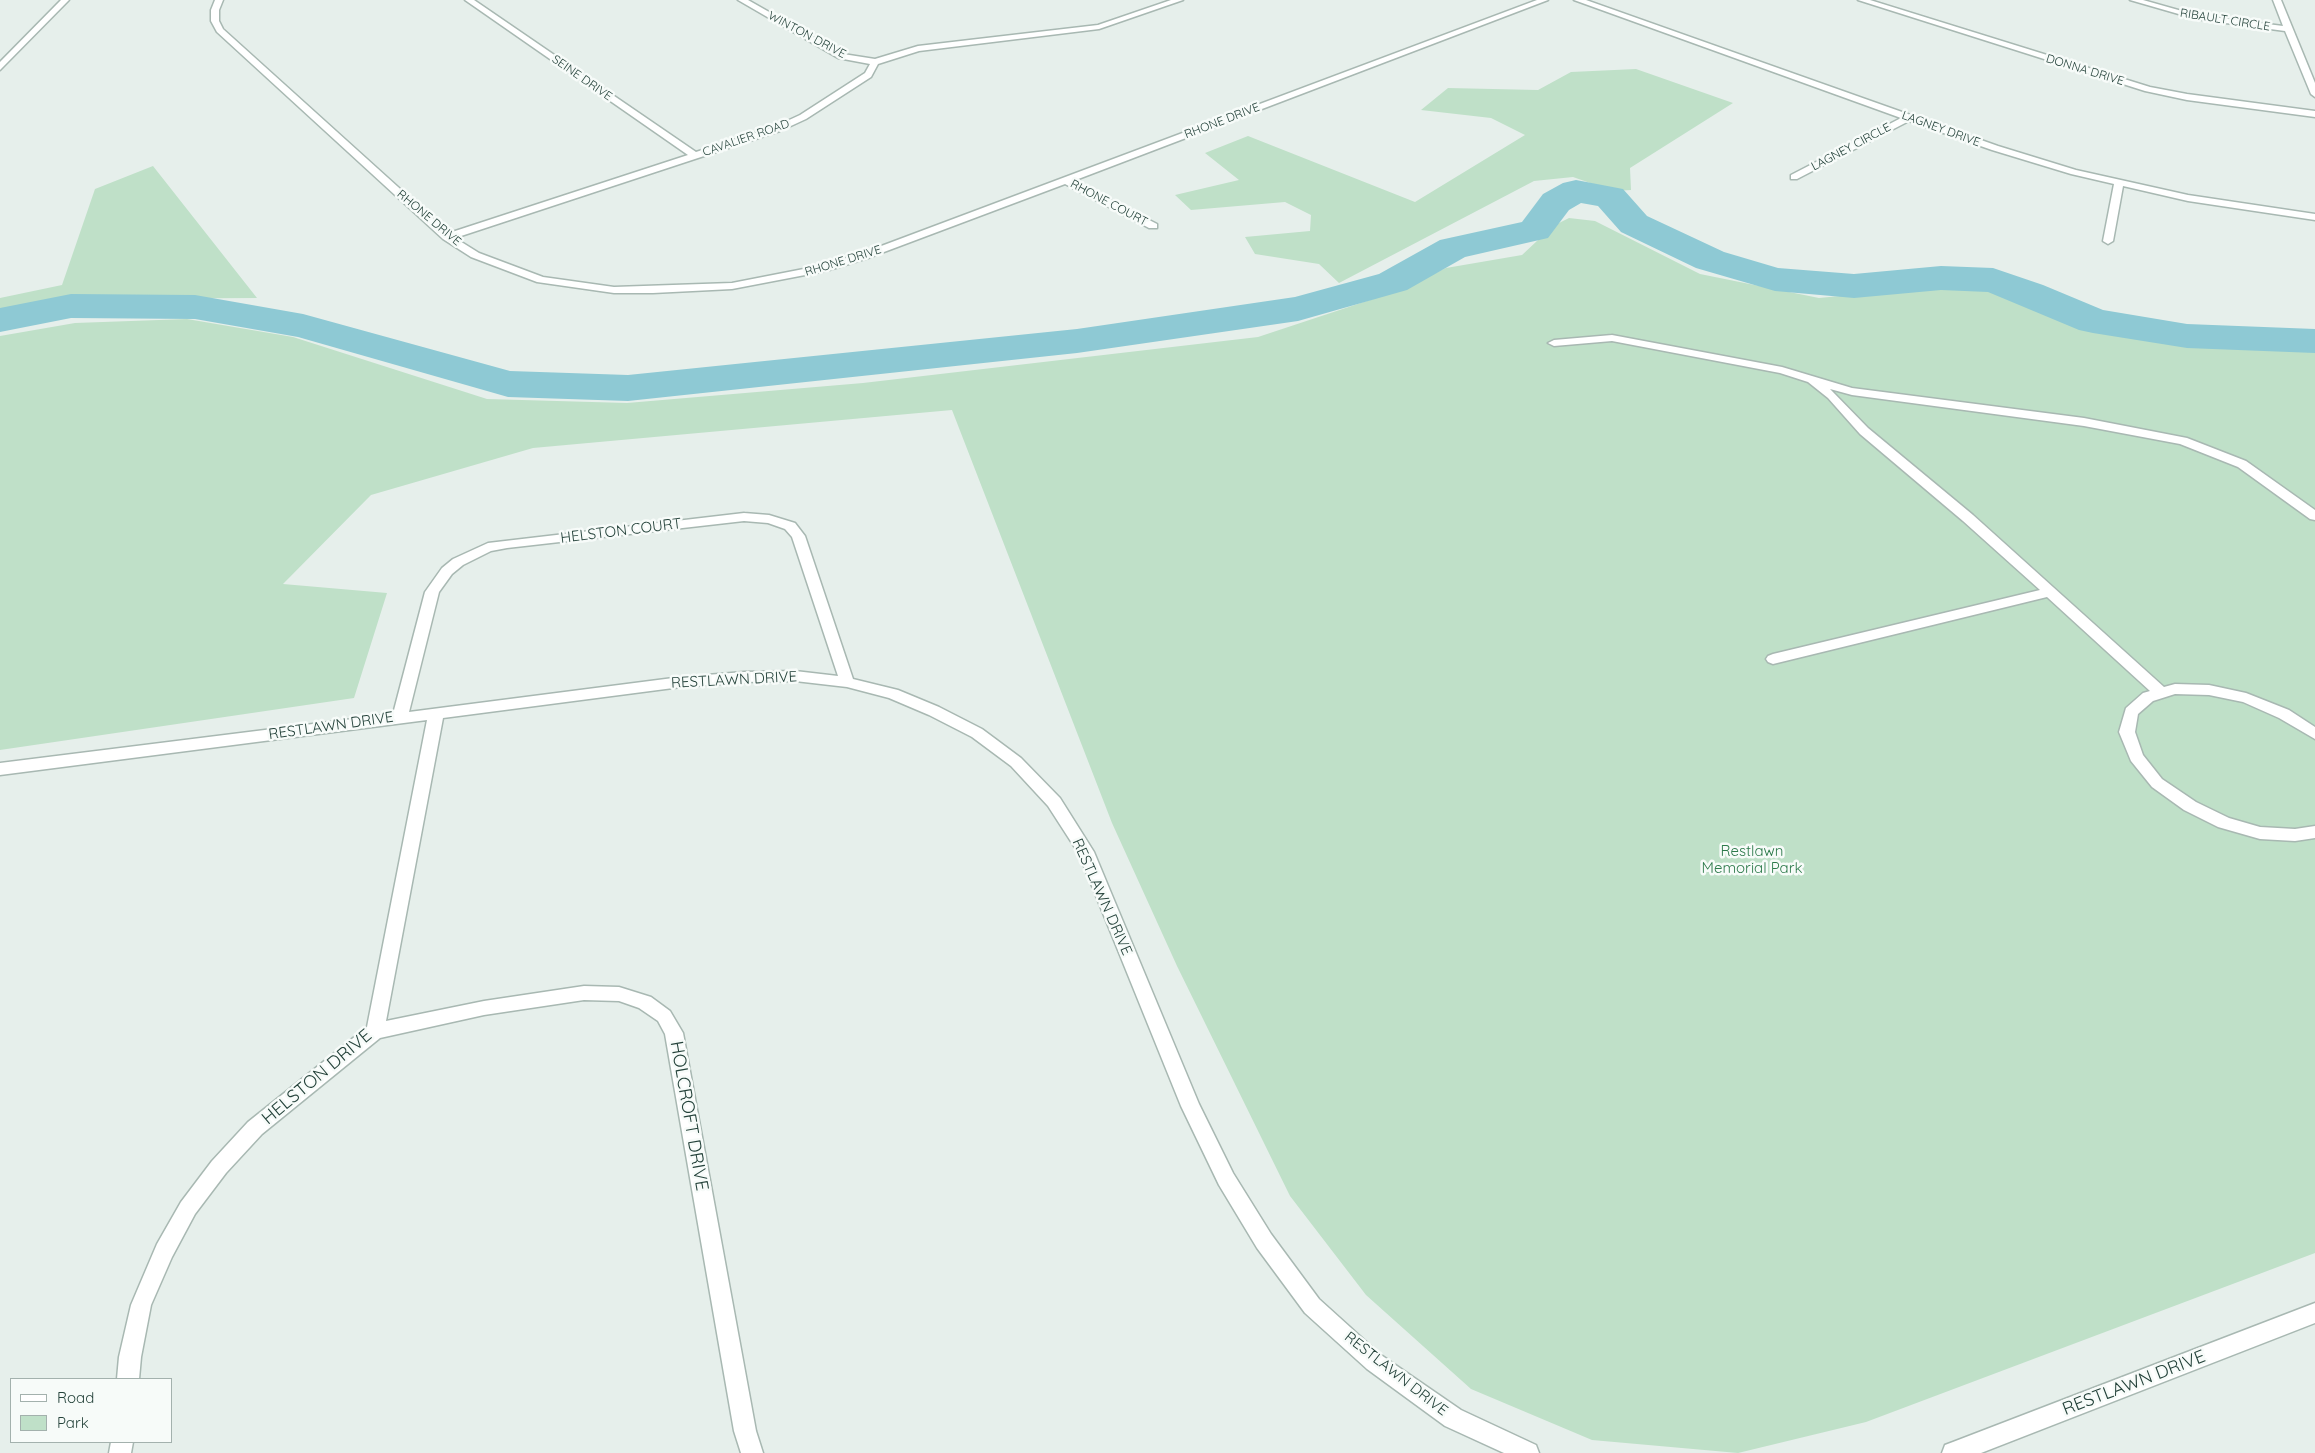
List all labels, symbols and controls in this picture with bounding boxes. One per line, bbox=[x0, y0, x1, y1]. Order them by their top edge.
street label: RIBAULT CIRCLE bbox=[2179, 6, 2271, 34]
street label: WINTON DRIVE bbox=[766, 8, 848, 62]
street label: DONNA DRIVE bbox=[2044, 51, 2126, 89]
street label: SEINE DRIVE bbox=[549, 52, 615, 104]
street label: RHONE DRIVE bbox=[1182, 100, 1262, 142]
street label: LAGNEY DRIVE bbox=[1900, 108, 1982, 150]
street label: CAVALIER ROAD bbox=[701, 116, 791, 160]
street label: LAGNEY CIRCLE bbox=[1809, 120, 1893, 174]
street label: RHONE COURT bbox=[1068, 177, 1150, 229]
street label: RHONE DRIVE bbox=[394, 187, 464, 249]
street label: RHONE DRIVE bbox=[803, 243, 883, 279]
street label: HELSTON COURT bbox=[559, 515, 683, 547]
street label: RESTLAWN DRIVE bbox=[671, 668, 797, 692]
street label: RESTLAWN DRIVE bbox=[267, 708, 395, 744]
street label: RESTLAWN DRIVE bbox=[1068, 836, 1136, 958]
park label: Restlawn Memorial Park bbox=[1702, 842, 1802, 877]
street label: HELSTON DRIVE bbox=[258, 1025, 376, 1129]
street label: HOLCROFT DRIVE bbox=[665, 1040, 713, 1192]
street label: RESTLAWN DRIVE bbox=[1341, 1328, 1451, 1420]
street label: RESTLAWN DRIVE bbox=[2060, 1346, 2208, 1420]
legend bbox=[10, 1378, 172, 1443]
text: Road bbox=[57, 1388, 94, 1407]
text: Park bbox=[57, 1413, 89, 1432]

